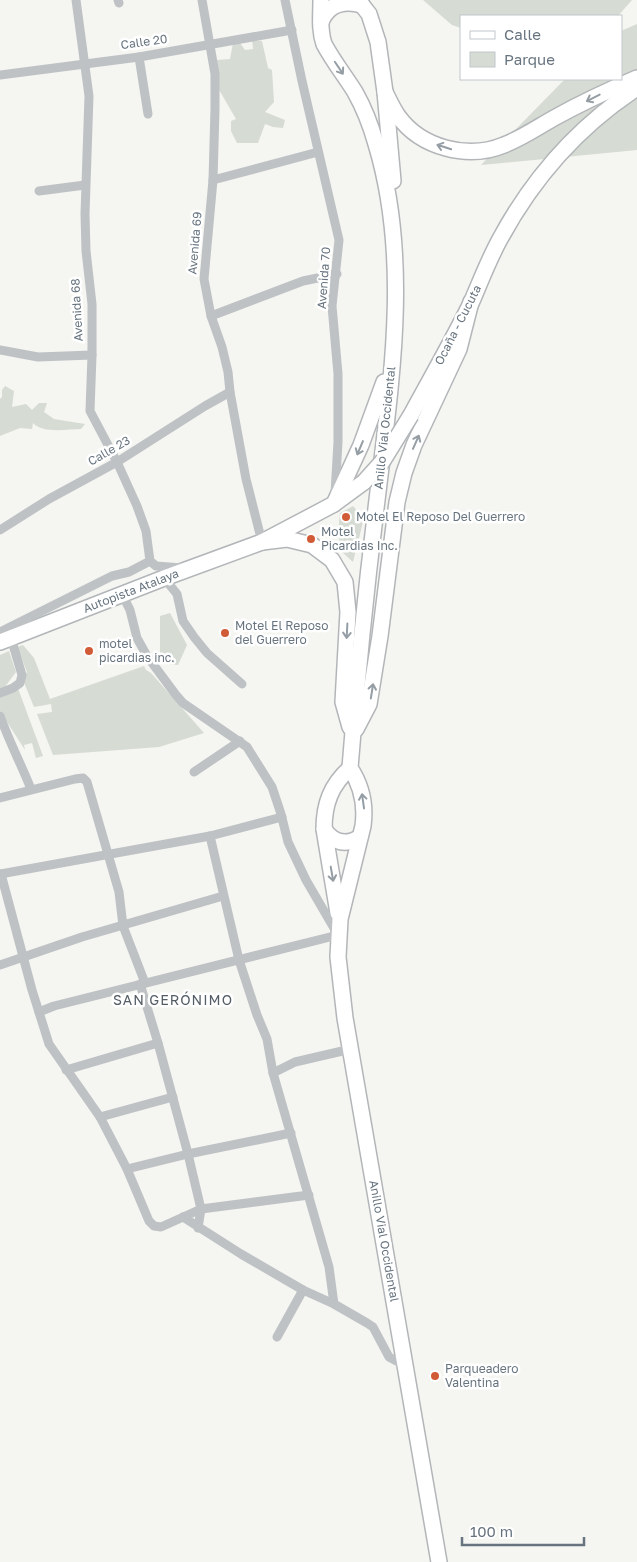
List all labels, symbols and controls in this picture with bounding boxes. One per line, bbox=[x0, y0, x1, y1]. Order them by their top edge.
legend bbox=[460, 15, 622, 80]
text: Calle bbox=[504, 25, 541, 43]
street label: Calle 20 bbox=[120, 31, 168, 52]
text: Parque bbox=[504, 50, 555, 68]
one-way arrow bbox=[333, 61, 344, 75]
one-way arrow bbox=[586, 94, 601, 103]
one-way arrow bbox=[436, 142, 452, 152]
street label: Avenida 69 bbox=[184, 211, 205, 275]
street label: Avenida 70 bbox=[314, 246, 333, 310]
street label: Avenida 68 bbox=[67, 278, 86, 342]
street label: Ocaña - Cucuta bbox=[431, 282, 484, 367]
street label: Anillo Vial Occidental bbox=[371, 366, 398, 490]
street label: Calle 23 bbox=[85, 432, 133, 469]
one-way arrow bbox=[411, 435, 421, 450]
one-way arrow bbox=[354, 440, 363, 455]
place label: Motel El Reposo Del Guerrero bbox=[356, 509, 525, 524]
marker: Motel El Reposo Del Guerrero bbox=[340, 511, 352, 523]
place label: Motel Picardias Inc. bbox=[321, 524, 398, 553]
marker: Motel Picardias Inc. bbox=[305, 533, 317, 545]
street label: Autopista Atalaya bbox=[81, 565, 181, 616]
place label: Motel El Reposo del Guerrero bbox=[235, 618, 328, 647]
one-way arrow bbox=[342, 622, 351, 638]
marker: Motel El Reposo del Guerrero bbox=[219, 627, 231, 639]
place label: motel picardias inc. bbox=[99, 636, 175, 665]
marker: motel picardias inc. bbox=[83, 645, 95, 657]
one-way arrow bbox=[367, 683, 377, 699]
one-way arrow bbox=[358, 794, 368, 810]
one-way arrow bbox=[327, 866, 337, 882]
district label: SAN GERÓNIMO bbox=[113, 991, 233, 1008]
street label: Anillo Vial Occidental bbox=[366, 1179, 403, 1303]
place label: Parqueadero Valentina bbox=[445, 1361, 519, 1390]
marker: Parqueadero Valentina bbox=[429, 1370, 441, 1382]
scale bar bbox=[462, 1514, 584, 1546]
text: 100 m bbox=[470, 1522, 513, 1540]

